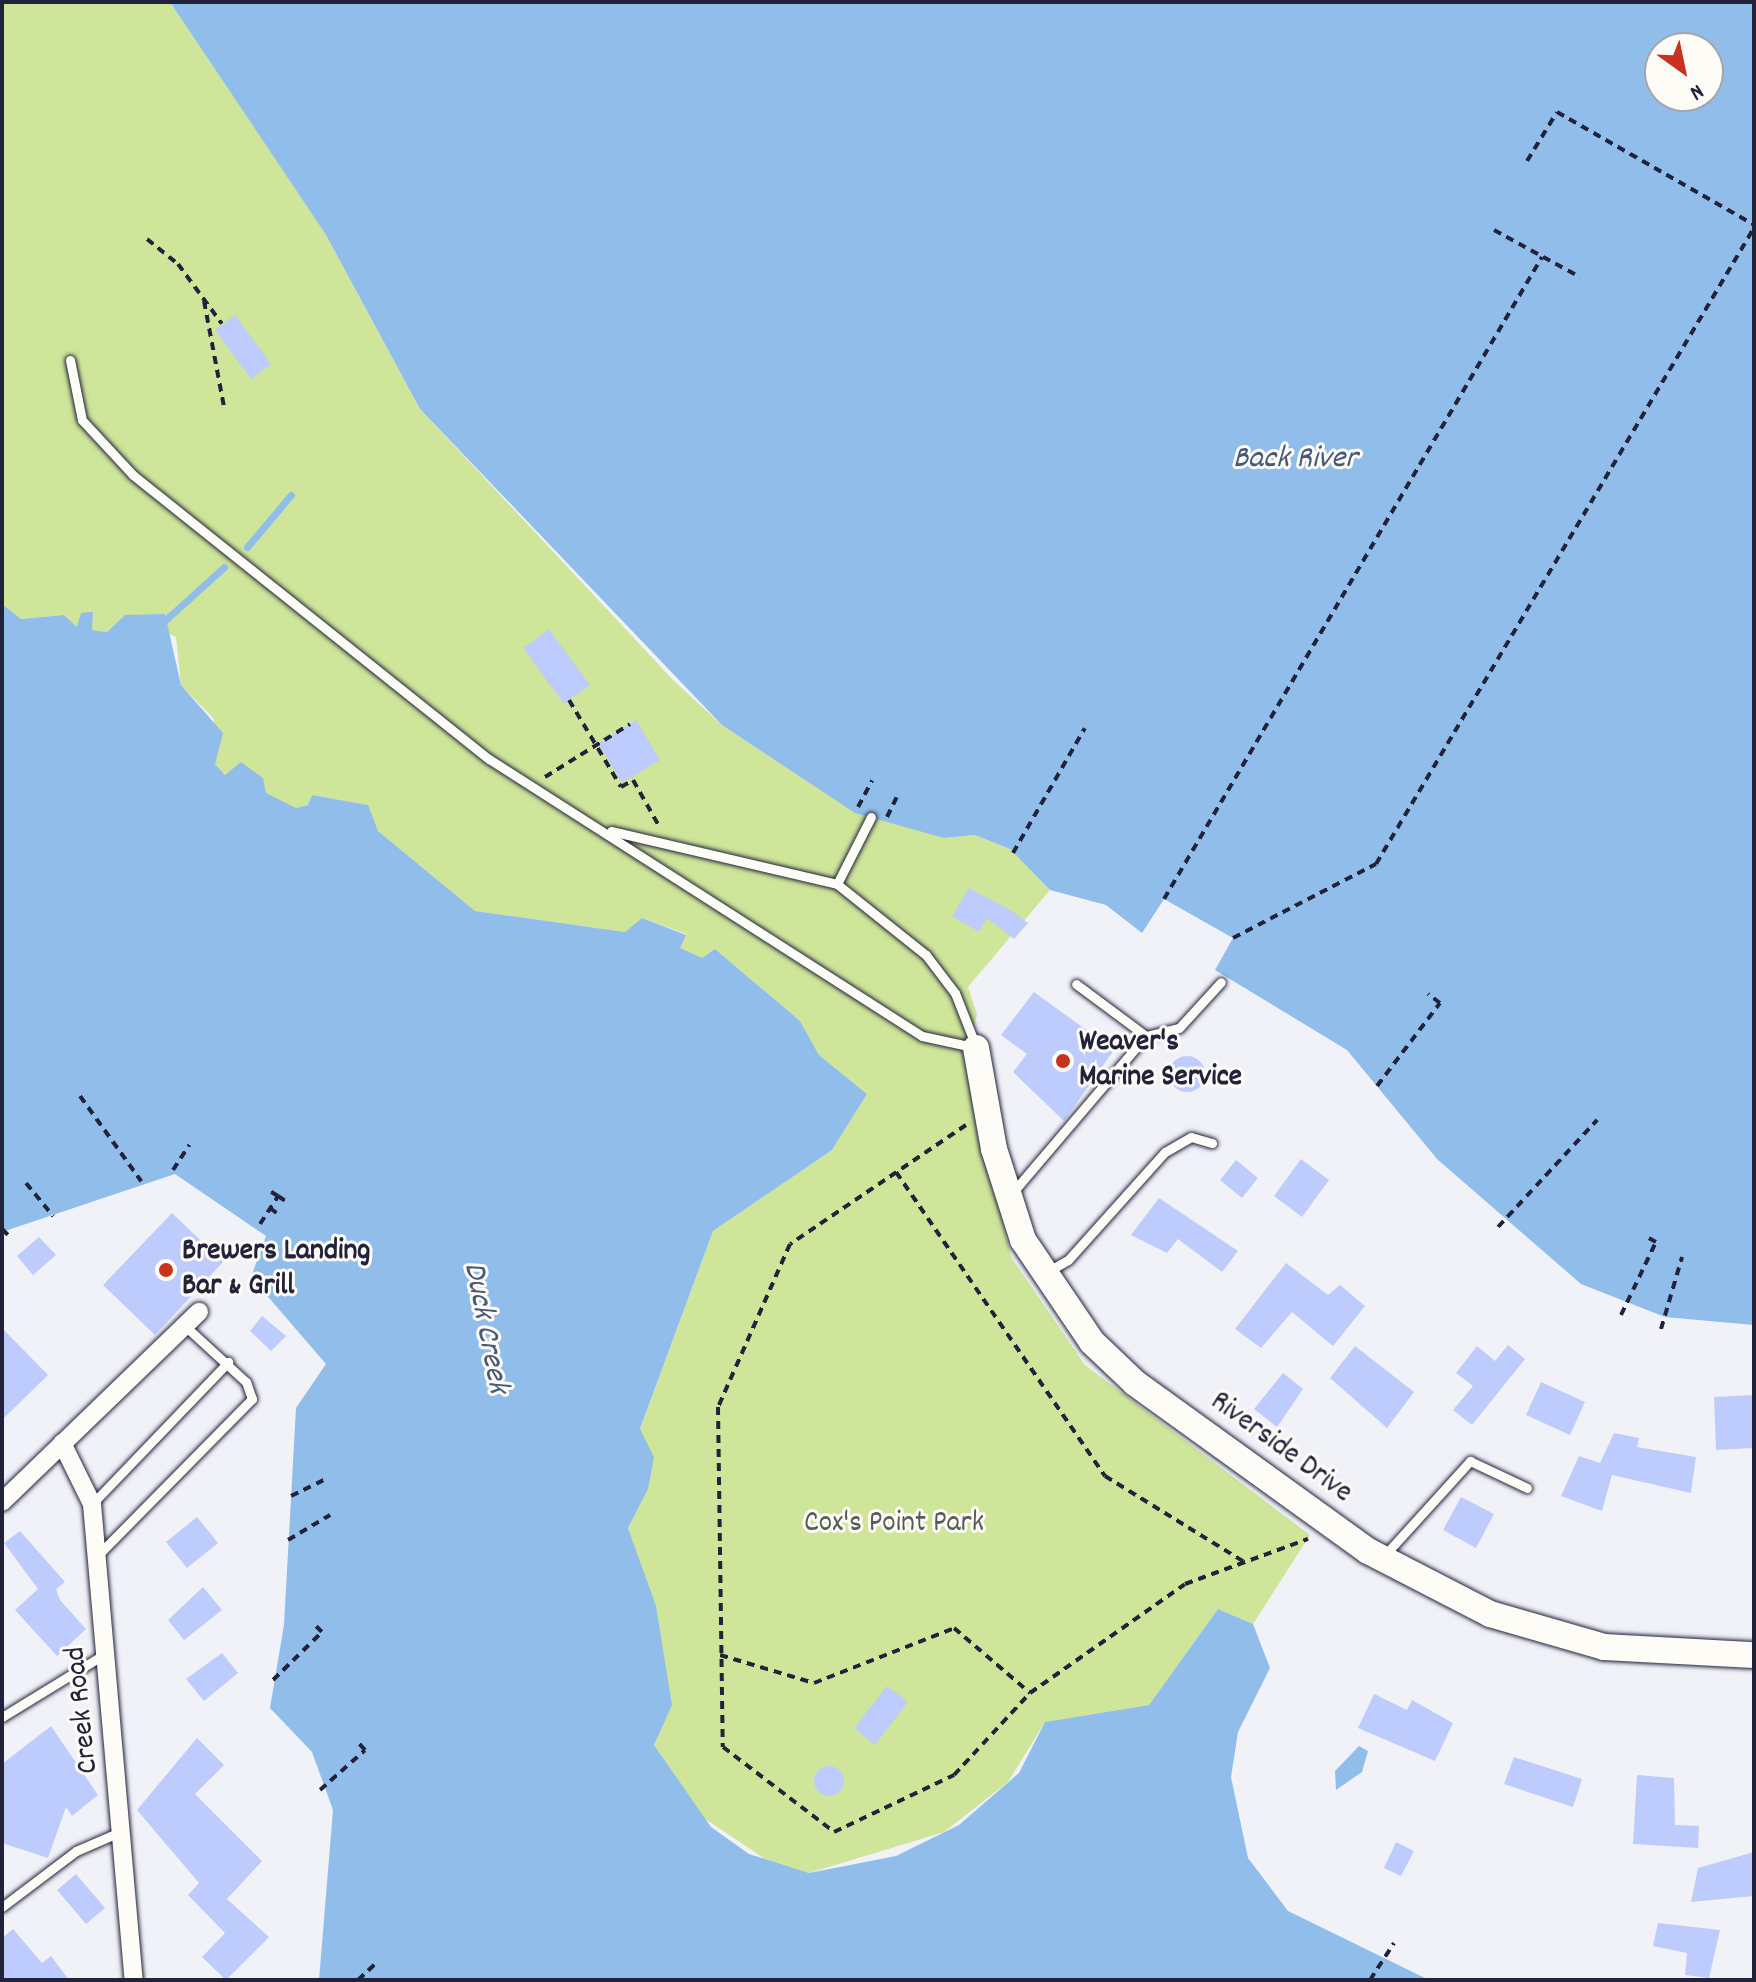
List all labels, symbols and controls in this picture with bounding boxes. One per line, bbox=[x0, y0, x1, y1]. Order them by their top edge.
north arrow bbox=[1644, 32, 1724, 112]
text: N bbox=[1683, 75, 1709, 107]
water label: Back River bbox=[1233, 441, 1357, 479]
place label: Weaver's Marine Service bbox=[1079, 1026, 1242, 1096]
marker: Weaver's Marine Service bbox=[1054, 1052, 1072, 1070]
place label: Brewers Landing Bar & Grill bbox=[182, 1235, 370, 1306]
water label: Duck Creek bbox=[453, 1259, 515, 1397]
marker: Brewers Landing Bar & Grill bbox=[157, 1261, 175, 1279]
street label: Riverside Drive bbox=[1202, 1385, 1358, 1513]
park label: Cox's Point Park bbox=[804, 1507, 984, 1543]
street label: Creek Road bbox=[59, 1645, 109, 1775]

